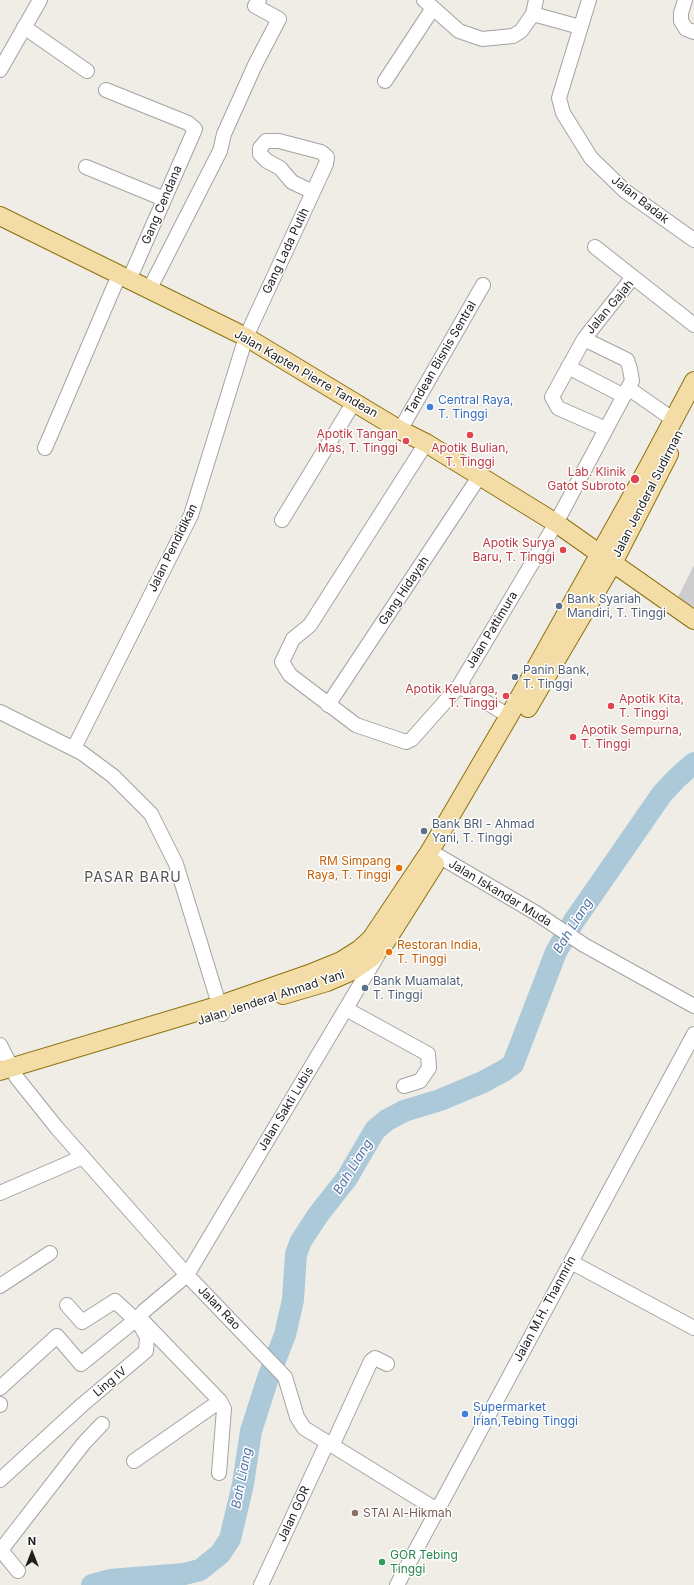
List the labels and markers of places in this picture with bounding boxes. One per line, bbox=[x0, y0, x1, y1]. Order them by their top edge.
place label: Central Raya, T. Tinggi bbox=[438, 393, 513, 421]
marker: Central Raya, T. Tinggi bbox=[425, 402, 435, 412]
place label: Apotik Tangan Mas, T. Tinggi bbox=[317, 427, 398, 455]
marker: Apotik Bulian, T. Tinggi bbox=[465, 430, 475, 440]
marker: Apotik Tangan Mas, T. Tinggi bbox=[401, 436, 411, 446]
place label: Apotik Bulian, T. Tinggi bbox=[431, 441, 509, 469]
place label: Lab. Klinik Gatot Subroto bbox=[547, 465, 626, 493]
marker: Lab. Klinik Gatot Subroto bbox=[629, 473, 641, 485]
place label: Apotik Surya Baru, T. Tinggi bbox=[472, 536, 555, 564]
marker: Apotik Surya Baru, T. Tinggi bbox=[558, 545, 568, 555]
place label: Bank Syariah Mandiri, T. Tinggi bbox=[567, 592, 666, 620]
marker: Bank Syariah Mandiri, T. Tinggi bbox=[554, 601, 564, 611]
place label: Panin Bank, T. Tinggi bbox=[523, 663, 590, 691]
marker: Panin Bank, T. Tinggi bbox=[510, 672, 520, 682]
place label: Apotik Keluarga, T. Tinggi bbox=[405, 682, 498, 710]
marker: Apotik Keluarga, T. Tinggi bbox=[501, 691, 511, 701]
place label: Apotik Kita, T. Tinggi bbox=[619, 692, 684, 720]
marker: Apotik Kita, T. Tinggi bbox=[606, 701, 616, 711]
place label: Apotik Sempurna, T. Tinggi bbox=[581, 723, 682, 751]
marker: Apotik Sempurna, T. Tinggi bbox=[568, 732, 578, 742]
place label: Bank BRI - Ahmad Yani, T. Tinggi bbox=[432, 817, 535, 845]
marker: Bank BRI - Ahmad Yani, T. Tinggi bbox=[419, 826, 429, 836]
place label: RM Simpang Raya, T. Tinggi bbox=[307, 854, 391, 882]
marker: RM Simpang Raya, T. Tinggi bbox=[394, 863, 404, 873]
place label: Restoran India, T. Tinggi bbox=[397, 938, 481, 966]
marker: Restoran India, T. Tinggi bbox=[384, 947, 394, 957]
place label: Bank Muamalat, T. Tinggi bbox=[373, 974, 464, 1002]
marker: Bank Muamalat, T. Tinggi bbox=[360, 983, 370, 993]
place label: Supermarket Irian,Tebing Tinggi bbox=[473, 1400, 578, 1428]
marker: Supermarket Irian,Tebing Tinggi bbox=[460, 1409, 470, 1419]
place label: STAI Al-Hikmah bbox=[363, 1506, 452, 1520]
marker: STAI Al-Hikmah bbox=[350, 1508, 360, 1518]
place label: GOR Tebing Tinggi bbox=[390, 1548, 458, 1576]
marker: GOR Tebing Tinggi bbox=[377, 1557, 387, 1567]

